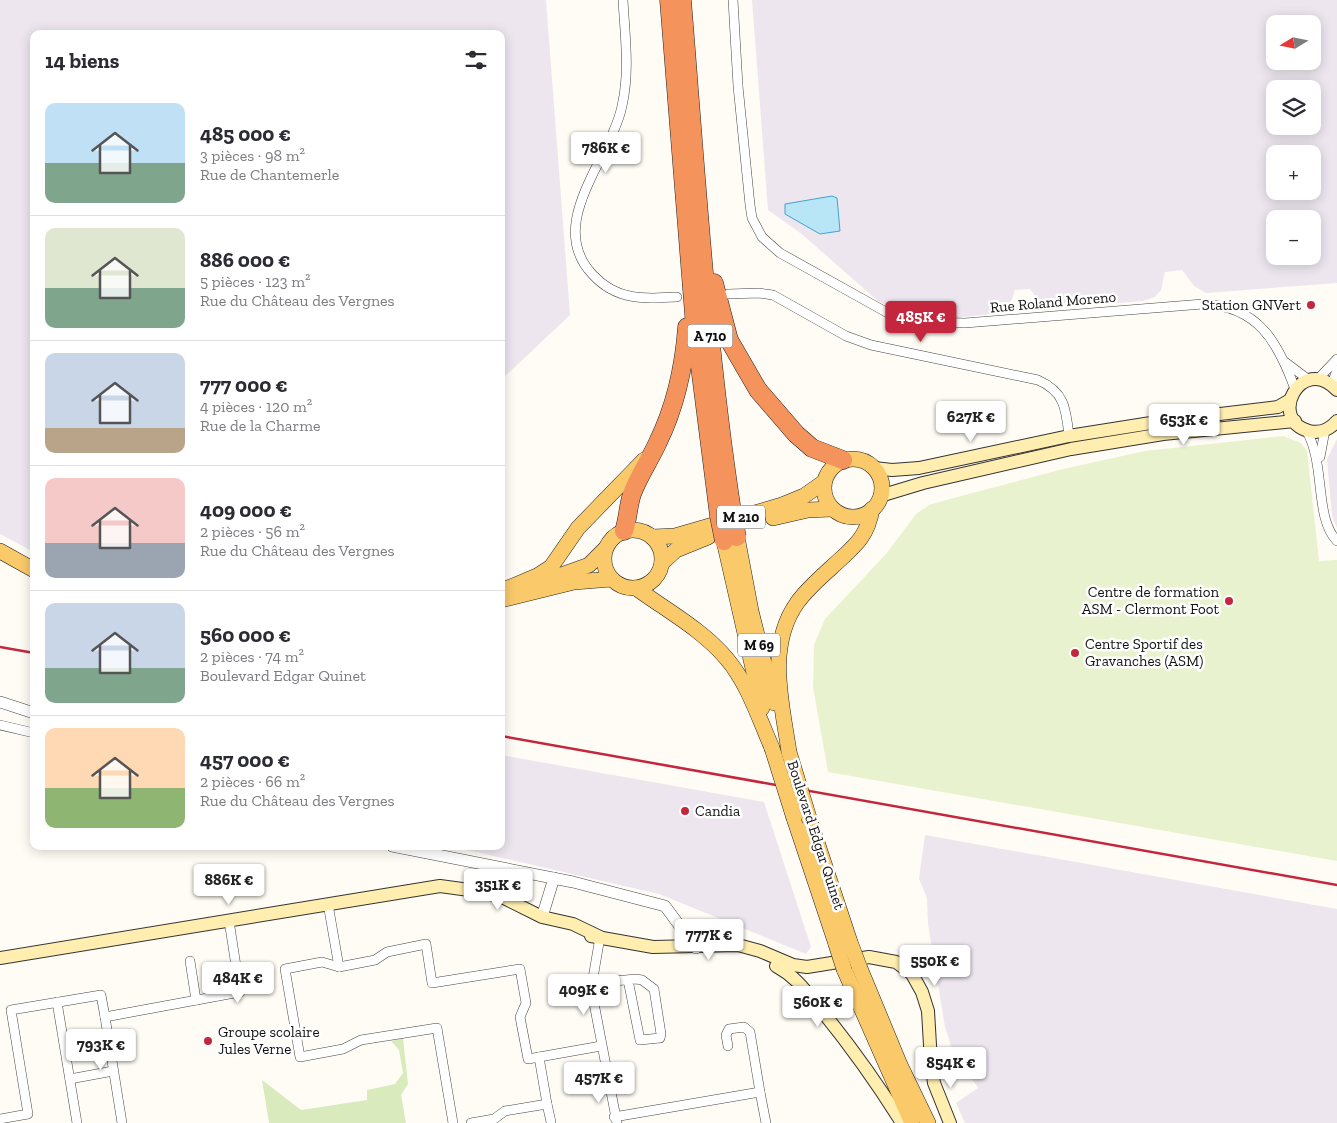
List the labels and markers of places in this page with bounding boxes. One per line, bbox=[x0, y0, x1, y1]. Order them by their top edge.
pin: 786K € bbox=[565, 132, 647, 174]
place label: Station GNVert bbox=[1202, 296, 1301, 314]
marker: Station GNVert bbox=[1305, 299, 1317, 311]
pin: 485K € bbox=[880, 300, 962, 343]
pin: 627K € bbox=[930, 400, 1012, 443]
pin: 653K € bbox=[1143, 404, 1225, 446]
place label: Centre de formation ASM - Clermont Foot bbox=[1082, 583, 1219, 618]
marker: Centre de formation ASM - Clermont Foot bbox=[1223, 595, 1235, 607]
place label: Centre Sportif des Gravanches (ASM) bbox=[1085, 635, 1203, 670]
marker: Centre Sportif des Gravanches (ASM) bbox=[1069, 647, 1081, 659]
place label: Candia bbox=[695, 802, 740, 820]
marker: Candia bbox=[679, 805, 691, 817]
pin: 886K € bbox=[188, 864, 270, 906]
pin: 351K € bbox=[457, 868, 539, 911]
pin: 777K € bbox=[668, 918, 750, 961]
pin: 550K € bbox=[894, 944, 976, 987]
pin: 484K € bbox=[197, 962, 279, 1004]
pin: 409K € bbox=[543, 974, 625, 1016]
pin: 560K € bbox=[777, 986, 859, 1028]
place label: Groupe scolaire Jules Verne bbox=[218, 1023, 319, 1058]
pin: 793K € bbox=[60, 1028, 142, 1071]
marker: Groupe scolaire Jules Verne bbox=[202, 1035, 214, 1047]
pin: 854K € bbox=[910, 1046, 992, 1089]
pin: 457K € bbox=[558, 1062, 640, 1104]

